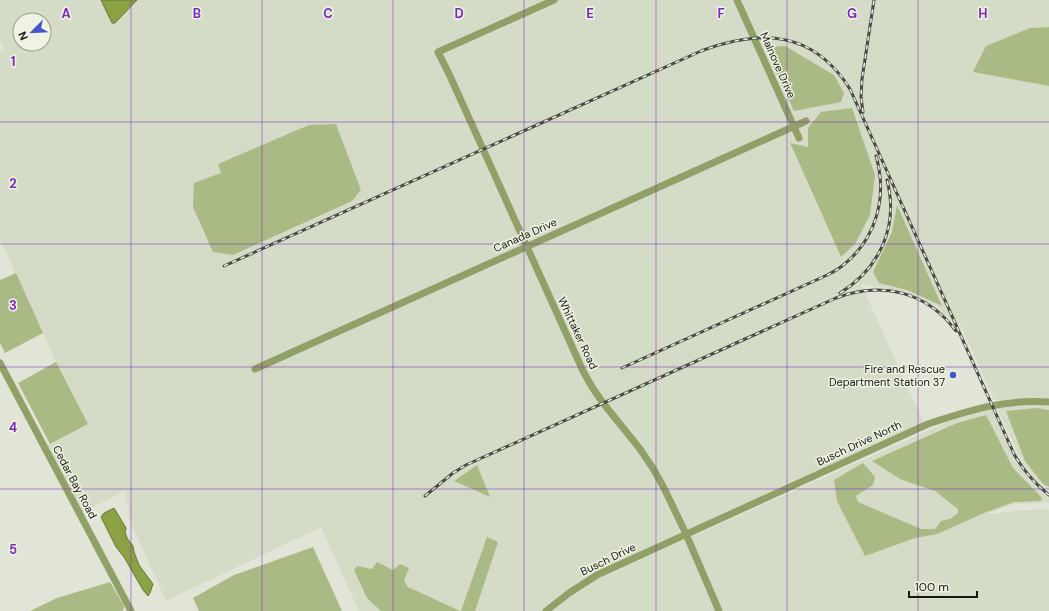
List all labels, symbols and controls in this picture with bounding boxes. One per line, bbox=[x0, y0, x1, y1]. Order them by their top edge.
text: A bbox=[61, 5, 71, 22]
text: B bbox=[193, 5, 201, 22]
text: C bbox=[323, 5, 333, 22]
text: D bbox=[454, 5, 464, 22]
text: E bbox=[586, 5, 594, 22]
text: F bbox=[717, 5, 725, 22]
text: G bbox=[847, 5, 857, 22]
text: H bbox=[978, 5, 988, 22]
north arrow bbox=[12, 12, 52, 52]
text: N bbox=[15, 30, 31, 43]
street label: Malnove Drive bbox=[757, 30, 799, 100]
text: 1 bbox=[11, 53, 15, 70]
text: 2 bbox=[9, 175, 17, 192]
street label: Canada Drive bbox=[491, 215, 559, 255]
street label: Whittaker Road bbox=[555, 295, 601, 371]
text: 3 bbox=[9, 297, 17, 314]
place label: Fire and Rescue Department Station 37 bbox=[829, 362, 945, 389]
marker: Fire and Rescue Department Station 37 bbox=[948, 370, 958, 380]
street label: Busch Drive North bbox=[814, 417, 904, 469]
text: 4 bbox=[9, 419, 17, 436]
street label: Cedar Bay Road bbox=[50, 443, 100, 521]
street label: Busch Drive bbox=[578, 540, 638, 578]
text: 5 bbox=[9, 541, 17, 558]
scale bar bbox=[909, 573, 977, 599]
text: 100 m bbox=[915, 579, 949, 595]

